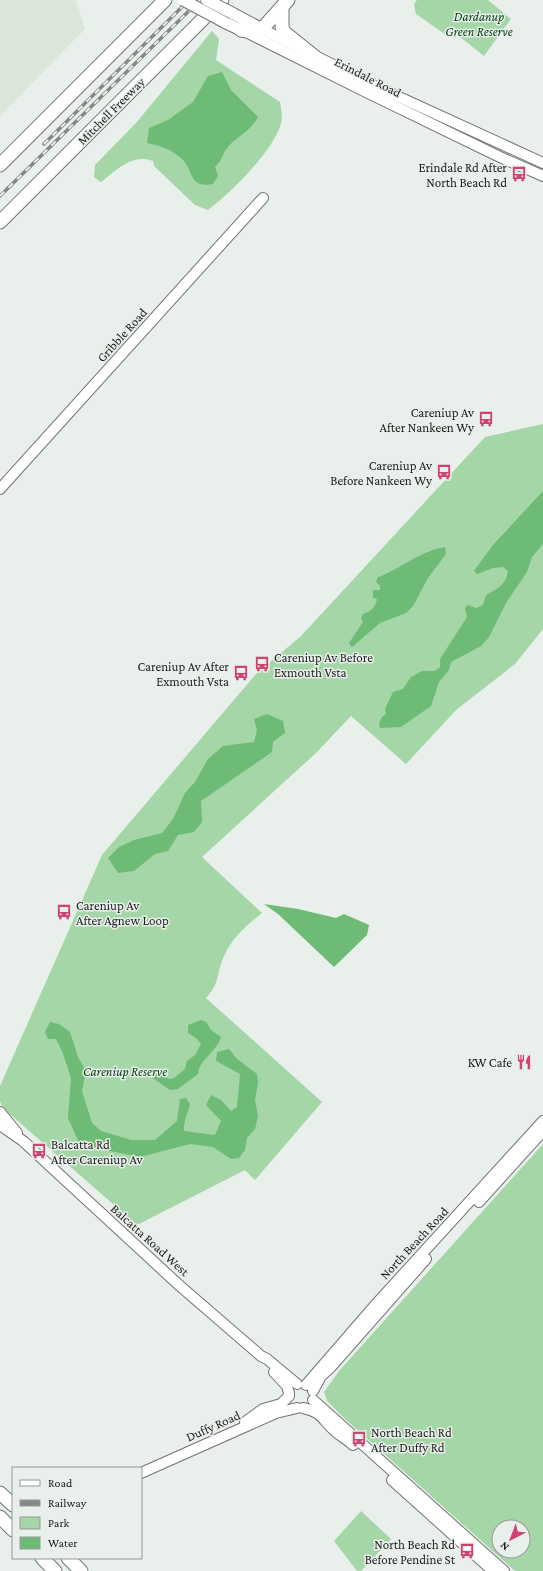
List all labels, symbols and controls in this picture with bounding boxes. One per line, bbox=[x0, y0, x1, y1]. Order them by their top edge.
park label: Dardanup Green Reserve bbox=[445, 9, 513, 39]
street label: Erindale Road bbox=[332, 54, 404, 100]
street label: Mitchell Freeway bbox=[74, 73, 149, 148]
place label: Erindale Rd After North Beach Rd bbox=[418, 160, 507, 190]
bus stop icon: Erindale Rd After North Beach Rd bbox=[510, 165, 528, 183]
street label: Gribble Road bbox=[94, 305, 150, 365]
place label: Careniup Av After Nankeen Wy bbox=[380, 405, 475, 435]
bus stop icon: Careniup Av After Nankeen Wy bbox=[477, 410, 495, 428]
place label: Careniup Av Before Nankeen Wy bbox=[330, 458, 433, 488]
bus stop icon: Careniup Av Before Nankeen Wy bbox=[435, 463, 453, 481]
place label: Careniup Av Before Exmouth Vsta bbox=[274, 650, 373, 680]
bus stop icon: Careniup Av Before Exmouth Vsta bbox=[253, 655, 271, 673]
place label: Careniup Av After Exmouth Vsta bbox=[137, 659, 229, 689]
bus stop icon: Careniup Av After Exmouth Vsta bbox=[232, 664, 250, 682]
place label: Careniup Av After Agnew Loop bbox=[76, 898, 169, 928]
bus stop icon: Careniup Av After Agnew Loop bbox=[55, 903, 73, 921]
restaurant icon: KW Cafe bbox=[515, 1053, 533, 1071]
place label: KW Cafe bbox=[468, 1055, 512, 1070]
park label: Careniup Reserve bbox=[83, 1064, 167, 1079]
place label: Balcatta Rd After Careniup Av bbox=[51, 1137, 144, 1167]
bus stop icon: Balcatta Rd After Careniup Av bbox=[30, 1142, 48, 1160]
street label: Balcatta Road West bbox=[108, 1201, 193, 1280]
street label: North Beach Road bbox=[377, 1204, 451, 1282]
street label: Duffy Road bbox=[184, 1407, 243, 1445]
place label: North Beach Rd After Duffy Rd bbox=[371, 1425, 452, 1455]
bus stop icon: North Beach Rd After Duffy Rd bbox=[350, 1430, 368, 1448]
legend bbox=[12, 1467, 142, 1559]
text: Road bbox=[48, 1476, 73, 1490]
text: Railway bbox=[48, 1496, 87, 1510]
text: Park bbox=[48, 1516, 70, 1530]
north arrow bbox=[491, 1519, 531, 1559]
text: Water bbox=[48, 1536, 78, 1550]
place label: North Beach Rd Before Pendine St bbox=[365, 1537, 456, 1567]
text: N bbox=[497, 1539, 511, 1553]
bus stop icon: North Beach Rd Before Pendine St bbox=[458, 1542, 476, 1560]

